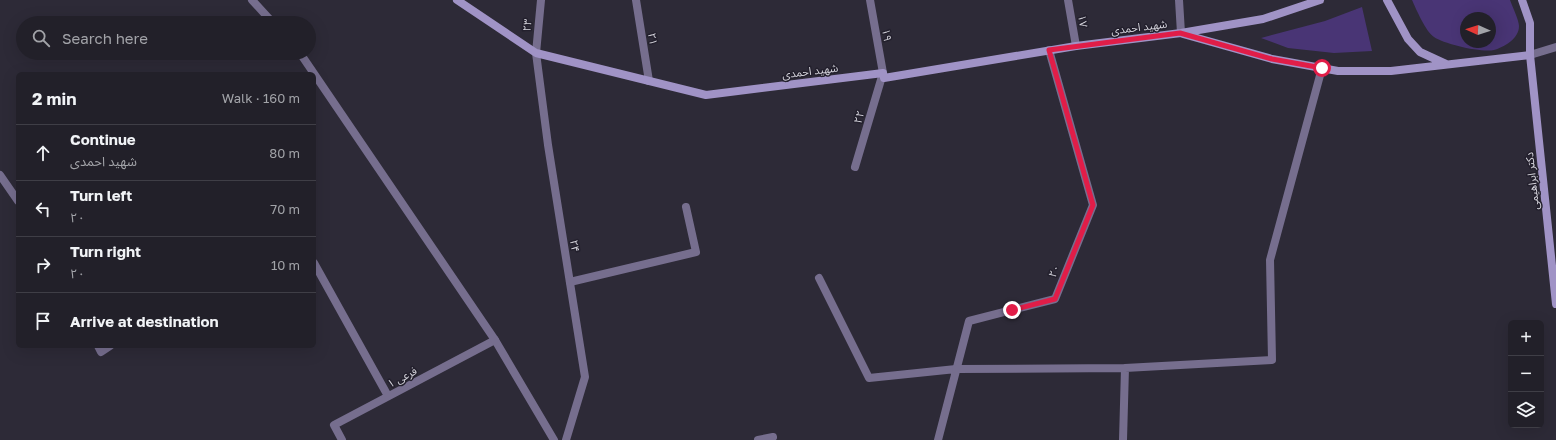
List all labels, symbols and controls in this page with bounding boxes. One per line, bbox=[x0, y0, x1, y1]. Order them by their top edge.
north arrow bbox=[1460, 12, 1496, 48]
street label: ۱۷ bbox=[1076, 14, 1091, 29]
search box bbox=[16, 16, 316, 60]
street label: شهید احمدی bbox=[1110, 17, 1168, 37]
street label: ۲۳ bbox=[519, 18, 534, 32]
icon: search bbox=[30, 27, 52, 49]
street label: ۱۹ bbox=[880, 28, 895, 42]
text: Search here bbox=[62, 29, 148, 47]
street label: ۲۱ bbox=[646, 32, 661, 46]
route start bbox=[1313, 59, 1331, 77]
street label: شهید احمدی bbox=[781, 61, 839, 81]
text: 2 min bbox=[32, 88, 76, 109]
text: Walk · 160 m bbox=[222, 90, 300, 106]
street label: ۲۲ bbox=[851, 109, 867, 125]
text: Continue bbox=[70, 130, 136, 148]
icon: ahead bbox=[32, 142, 54, 164]
text: 80 m bbox=[269, 145, 300, 161]
street label: دکتر ابراهیمی bbox=[1522, 151, 1542, 211]
text: شهید احمدی bbox=[70, 153, 137, 169]
text: Turn left bbox=[70, 186, 132, 204]
icon: left bbox=[32, 198, 54, 220]
text: 70 m bbox=[270, 201, 300, 217]
text: ۲۰ bbox=[70, 209, 85, 225]
street label: ۲۴ bbox=[568, 239, 583, 253]
text: Turn right bbox=[70, 242, 141, 260]
icon: right bbox=[32, 254, 54, 276]
text: 10 m bbox=[271, 257, 300, 273]
street label: ۲۰ bbox=[1045, 263, 1062, 279]
text: ۲۰ bbox=[70, 265, 85, 281]
route end bbox=[1003, 301, 1021, 319]
icon: arrive bbox=[32, 310, 54, 332]
text: Arrive at destination bbox=[70, 312, 219, 330]
map controls bbox=[1508, 320, 1544, 428]
button: + bbox=[1508, 320, 1544, 356]
button: − bbox=[1508, 356, 1544, 392]
street label: فرعی ۱ bbox=[385, 363, 419, 391]
button: layers bbox=[1508, 392, 1544, 428]

